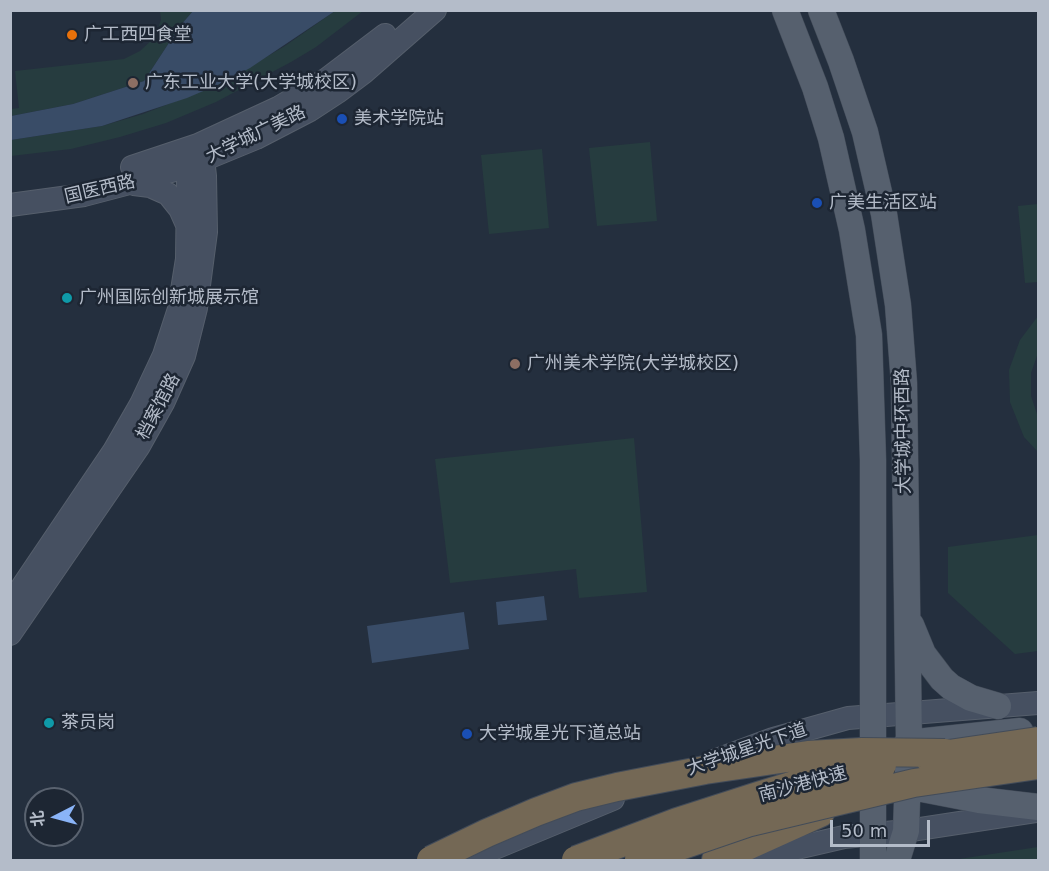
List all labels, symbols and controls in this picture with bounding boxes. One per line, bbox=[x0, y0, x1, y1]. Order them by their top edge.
place label: 广工西四食堂 bbox=[84, 24, 192, 46]
marker: 广工西四食堂 bbox=[65, 28, 79, 42]
place label: 广东工业大学(大学城校区) bbox=[145, 72, 357, 94]
marker: 广东工业大学(大学城校区) bbox=[126, 76, 140, 90]
street label: 大学城广美路 bbox=[203, 102, 309, 168]
place label: 美术学院站 bbox=[354, 108, 444, 130]
marker: 美术学院站 bbox=[335, 112, 349, 126]
street label: 国医西路 bbox=[62, 171, 138, 209]
place label: 广美生活区站 bbox=[829, 192, 937, 214]
marker: 广美生活区站 bbox=[810, 196, 824, 210]
place label: 广州国际创新城展示馆 bbox=[79, 287, 259, 309]
marker: 广州国际创新城展示馆 bbox=[60, 291, 74, 305]
place label: 广州美术学院(大学城校区) bbox=[527, 353, 739, 375]
marker: 广州美术学院(大学城校区) bbox=[508, 357, 522, 371]
street label: 大学城中环西路 bbox=[892, 368, 916, 494]
street label: 档案馆路 bbox=[133, 370, 185, 444]
place label: 茶员岗 bbox=[61, 712, 115, 734]
marker: 茶员岗 bbox=[42, 716, 56, 730]
street label: 大学城星光下道 bbox=[684, 719, 810, 781]
place label: 大学城星光下道总站 bbox=[479, 723, 641, 745]
marker: 大学城星光下道总站 bbox=[460, 727, 474, 741]
street label: 南沙港快速 bbox=[757, 763, 849, 807]
north arrow bbox=[24, 787, 84, 847]
scale bar bbox=[833, 808, 934, 846]
text: 北 bbox=[27, 810, 48, 828]
text: 50 m bbox=[841, 820, 887, 841]

